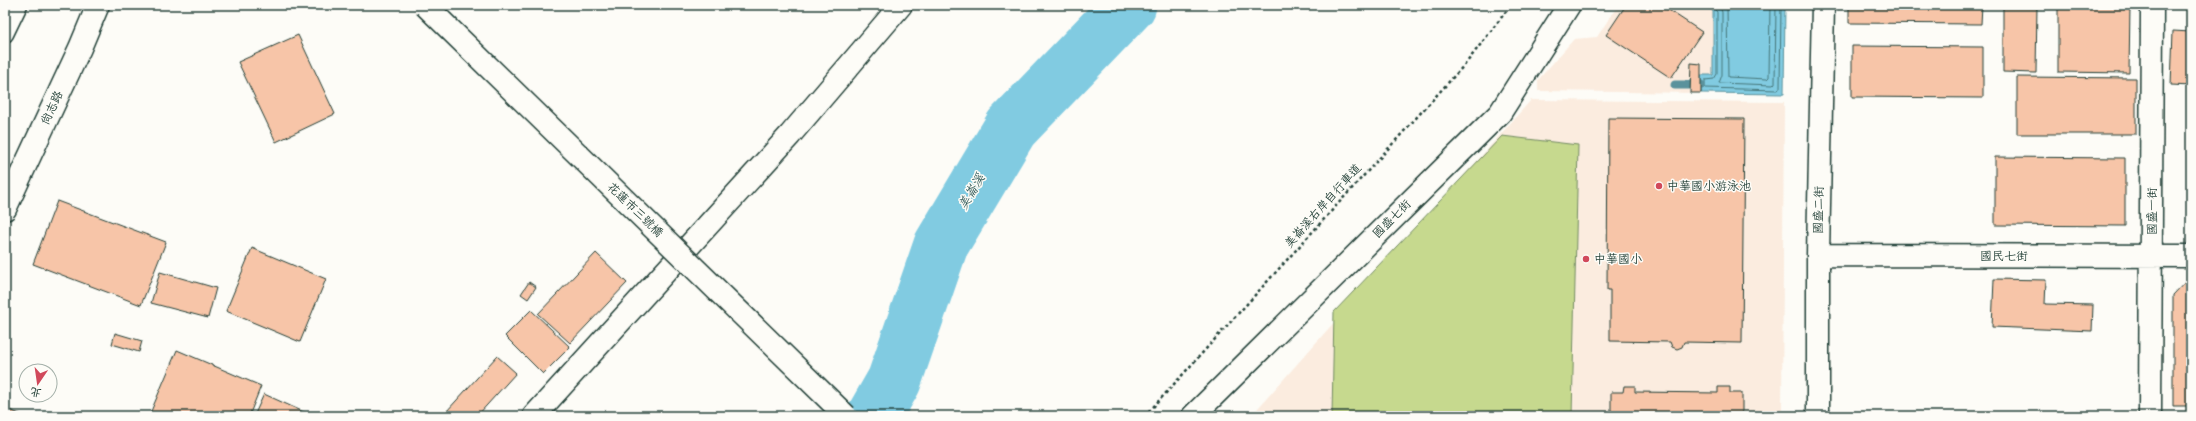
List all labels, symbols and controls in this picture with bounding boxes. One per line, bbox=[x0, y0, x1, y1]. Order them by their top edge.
street label: 尚志路 bbox=[36, 88, 68, 128]
street label: 美崙溪右岸自行車道 bbox=[1280, 160, 1366, 252]
water label: 美崙溪 bbox=[953, 169, 992, 214]
place label: 中華國小游泳池 bbox=[1667, 177, 1751, 196]
street label: 花蓮市三號橋 bbox=[602, 178, 668, 242]
marker: 中華國小游泳池 bbox=[1654, 181, 1664, 191]
street label: 國盛二街 bbox=[1809, 186, 1829, 234]
street label: 國盛一街 bbox=[2143, 187, 2162, 235]
street label: 國盛七街 bbox=[1368, 195, 1416, 243]
street label: 國民七街 bbox=[1980, 247, 2028, 266]
place label: 中華國小 bbox=[1594, 250, 1642, 269]
marker: 中華國小 bbox=[1581, 254, 1591, 264]
north arrow bbox=[18, 363, 58, 403]
text: 北 bbox=[29, 382, 43, 402]

